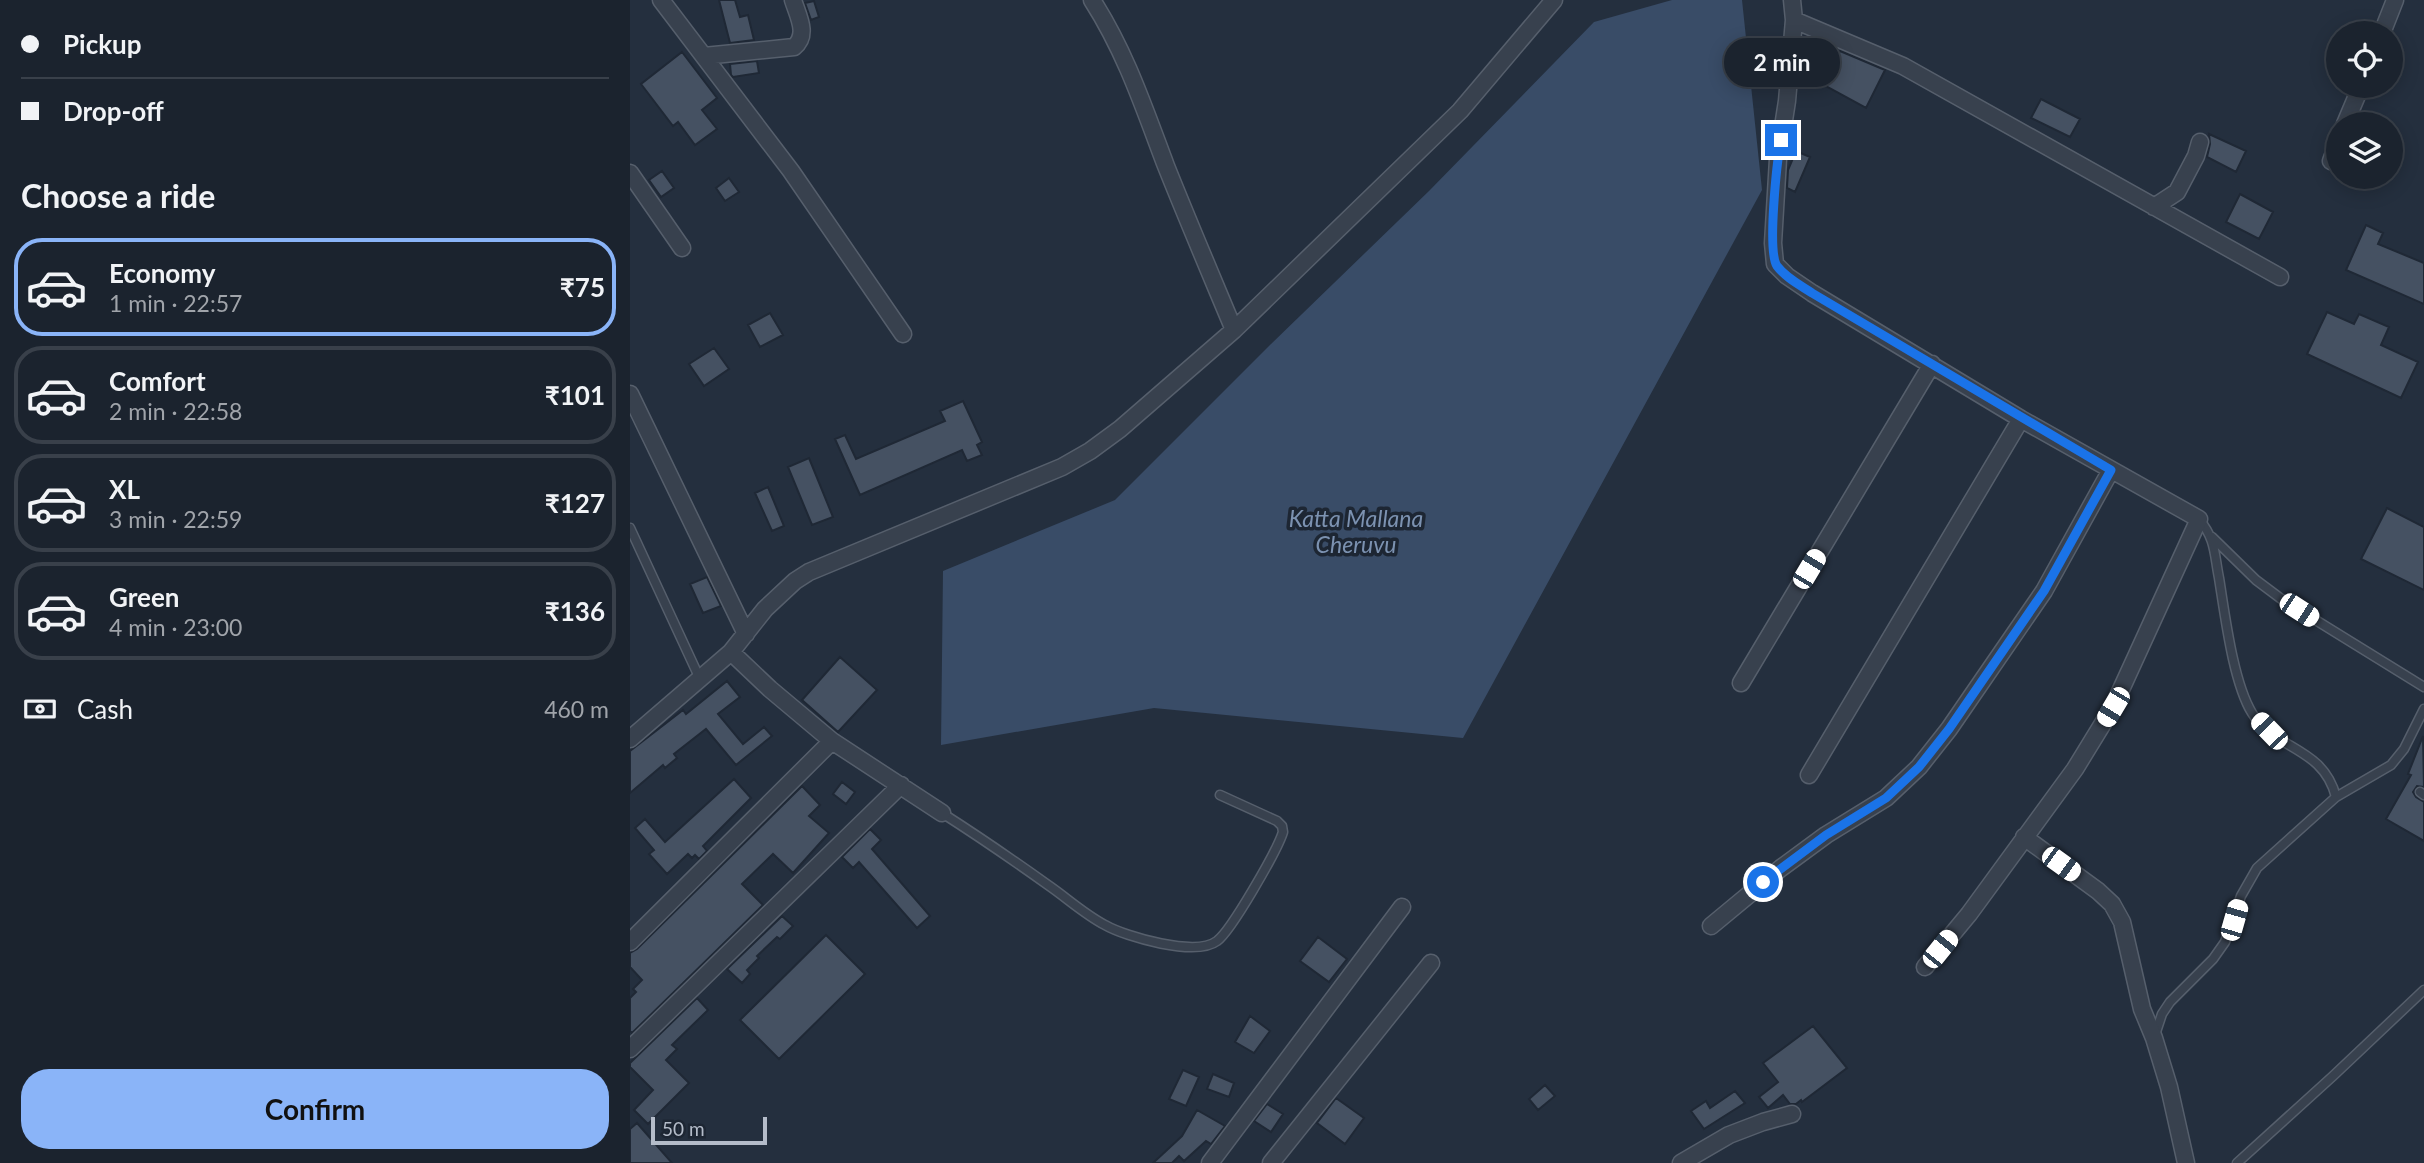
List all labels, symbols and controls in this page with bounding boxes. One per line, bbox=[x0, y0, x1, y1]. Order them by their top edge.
map controls bbox=[2326, 21, 2403, 189]
button: locate bbox=[2326, 21, 2403, 98]
text: Pickup bbox=[63, 28, 142, 60]
callout: 2 min bbox=[1723, 38, 1839, 88]
text: 2 min bbox=[1753, 48, 1811, 76]
text: Drop-off bbox=[63, 95, 164, 127]
button: layers bbox=[2326, 112, 2403, 189]
route end bbox=[1765, 124, 1797, 156]
text: Choose a ride bbox=[21, 176, 215, 215]
icon: car bbox=[25, 256, 88, 319]
text: Economy bbox=[109, 257, 215, 289]
text: ₹75 bbox=[560, 271, 605, 303]
text: 1 min · 22:57 bbox=[109, 289, 242, 317]
icon: car bbox=[25, 364, 88, 427]
text: Comfort bbox=[109, 365, 206, 397]
text: ₹101 bbox=[545, 379, 605, 411]
text: 2 min · 22:58 bbox=[109, 397, 242, 425]
icon: car bbox=[25, 472, 88, 535]
text: XL bbox=[109, 473, 140, 505]
text: ₹127 bbox=[545, 487, 605, 519]
water label: Katta Mallana Cheruvu bbox=[1289, 504, 1423, 558]
text: 3 min · 22:59 bbox=[109, 505, 242, 533]
car bbox=[1790, 546, 1829, 592]
icon: car bbox=[25, 580, 88, 643]
text: Green bbox=[109, 581, 179, 613]
car bbox=[2276, 590, 2323, 630]
text: ₹136 bbox=[545, 595, 605, 627]
text: 4 min · 23:00 bbox=[109, 613, 242, 641]
car bbox=[2094, 684, 2133, 730]
icon: cash bbox=[21, 690, 59, 728]
text: Cash bbox=[77, 693, 133, 725]
text: 460 m bbox=[544, 695, 609, 723]
car bbox=[2247, 709, 2292, 753]
car bbox=[2038, 843, 2085, 885]
route start bbox=[1747, 866, 1779, 898]
car bbox=[2219, 897, 2250, 943]
car bbox=[1919, 926, 1962, 972]
button: Confirm bbox=[21, 1069, 609, 1149]
scale bar bbox=[651, 1114, 766, 1146]
text: 50 m bbox=[662, 1117, 705, 1140]

